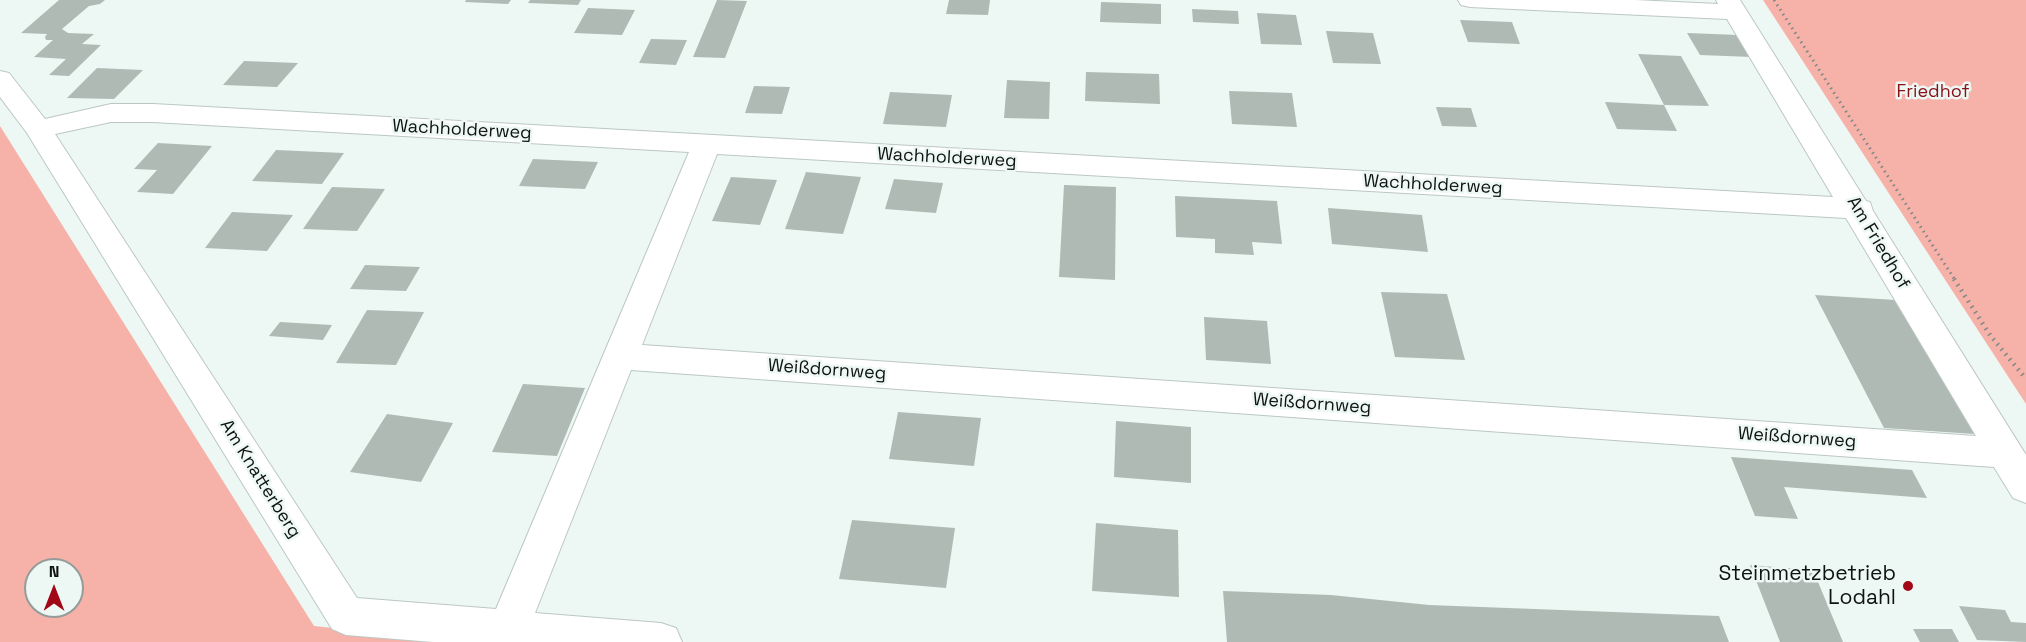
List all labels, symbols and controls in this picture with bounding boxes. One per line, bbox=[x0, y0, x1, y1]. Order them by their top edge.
park label: Friedhof bbox=[1897, 81, 1969, 103]
street label: Wachholderweg bbox=[392, 116, 532, 144]
street label: Wachholderweg bbox=[877, 144, 1017, 172]
street label: Wachholderweg bbox=[1363, 171, 1503, 199]
street label: Am Friedhof bbox=[1842, 193, 1914, 293]
street label: Weißdornweg bbox=[767, 355, 887, 385]
street label: Weißdornweg bbox=[1252, 389, 1372, 419]
street label: Am Knatterberg bbox=[215, 416, 305, 542]
street label: Weißdornweg bbox=[1737, 423, 1857, 453]
north arrow bbox=[24, 558, 84, 618]
text: N bbox=[49, 561, 59, 582]
place label: Steinmetzbetrieb Lodahl bbox=[1718, 561, 1896, 611]
marker: Steinmetzbetrieb Lodahl bbox=[1901, 579, 1915, 593]

